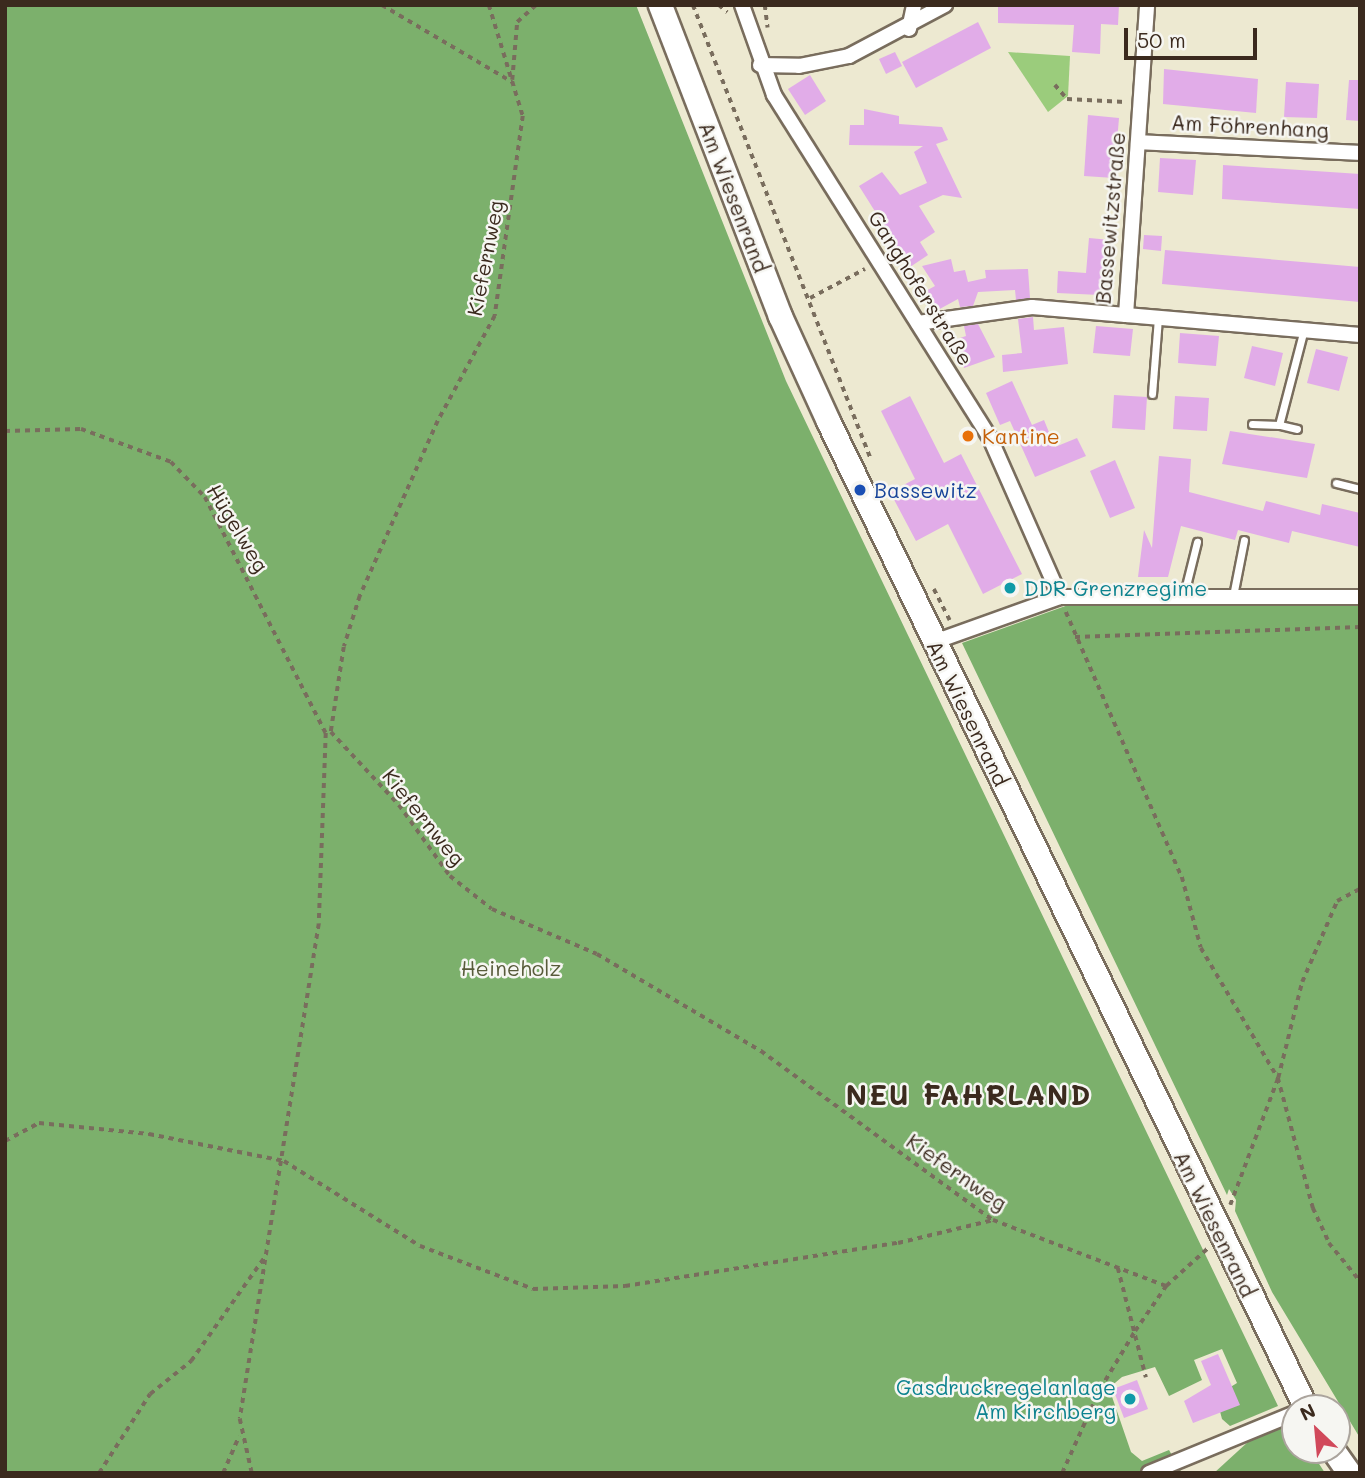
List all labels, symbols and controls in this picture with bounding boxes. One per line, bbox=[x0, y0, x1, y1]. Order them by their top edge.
scale bar bbox=[1127, 14, 1260, 58]
text: 50 m bbox=[1137, 26, 1186, 53]
street label: Am Föhrenhang bbox=[1170, 109, 1330, 143]
street label: Am Wiesenrand bbox=[694, 118, 774, 276]
street label: Bassewitzstraße bbox=[1090, 131, 1130, 305]
street label: Kiefernweg bbox=[461, 198, 509, 318]
street label: Ganghoferstraße bbox=[863, 206, 979, 370]
place label: Kantine bbox=[982, 423, 1060, 449]
marker: Kantine bbox=[960, 428, 976, 444]
place label: Bassewitz bbox=[874, 477, 977, 503]
street label: Hügelweg bbox=[202, 479, 274, 577]
marker: Bassewitz bbox=[852, 482, 868, 498]
place label: DDR Grenzregime bbox=[1024, 575, 1207, 601]
marker: DDR Grenzregime bbox=[1002, 580, 1018, 596]
street label: Am Wiesenrand bbox=[922, 636, 1014, 790]
street label: Kiefernweg bbox=[377, 764, 471, 870]
park label: Heineholz bbox=[461, 955, 561, 981]
district label: NEU FAHRLAND bbox=[847, 1077, 1091, 1111]
street label: Kiefernweg bbox=[902, 1128, 1012, 1216]
street label: Am Wiesenrand bbox=[1169, 1147, 1261, 1301]
place label: Gasdruckregelanlage Am Kirchberg bbox=[896, 1374, 1116, 1424]
marker: Gasdruckregelanlage Am Kirchberg bbox=[1122, 1391, 1138, 1407]
north arrow bbox=[1281, 1394, 1351, 1464]
text: N bbox=[1295, 1397, 1319, 1426]

